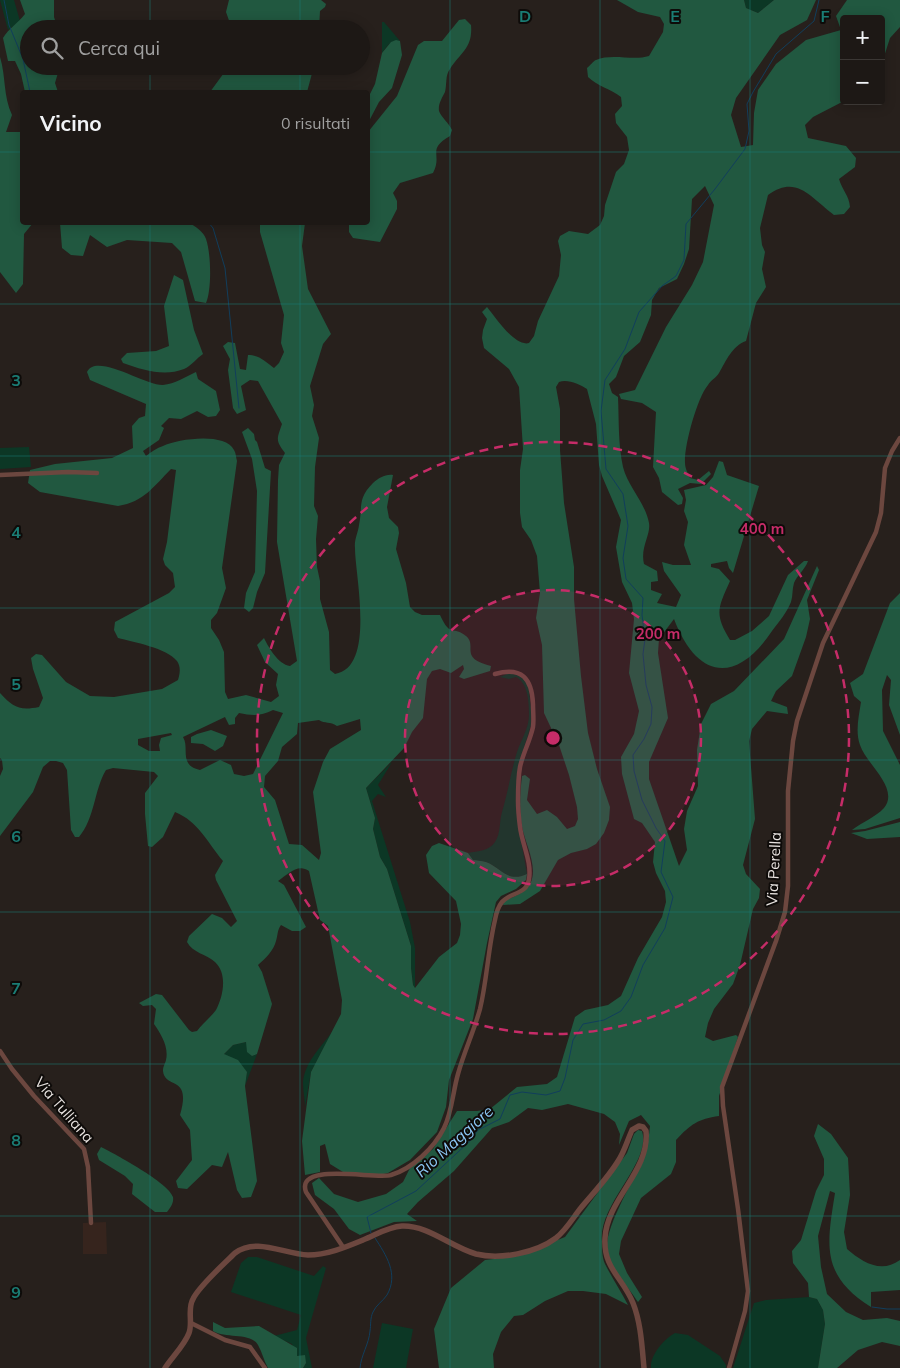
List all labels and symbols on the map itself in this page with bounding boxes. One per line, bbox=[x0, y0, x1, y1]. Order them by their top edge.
text: D bbox=[519, 6, 531, 26]
text: E bbox=[670, 6, 680, 26]
text: F bbox=[820, 6, 830, 26]
text: 3 bbox=[11, 370, 21, 390]
text: 400 m bbox=[740, 519, 784, 538]
text: 4 bbox=[11, 522, 21, 542]
text: 200 m bbox=[636, 624, 680, 643]
text: 5 bbox=[11, 674, 21, 694]
centre of rings bbox=[544, 729, 562, 747]
text: 6 bbox=[11, 826, 21, 846]
street label: Via Perella bbox=[762, 831, 785, 907]
text: 7 bbox=[11, 978, 21, 998]
street label: Via Tulliana bbox=[31, 1073, 98, 1147]
water label: Rio Maggiore bbox=[411, 1101, 497, 1181]
text: 8 bbox=[11, 1130, 21, 1150]
text: 9 bbox=[11, 1282, 21, 1302]

